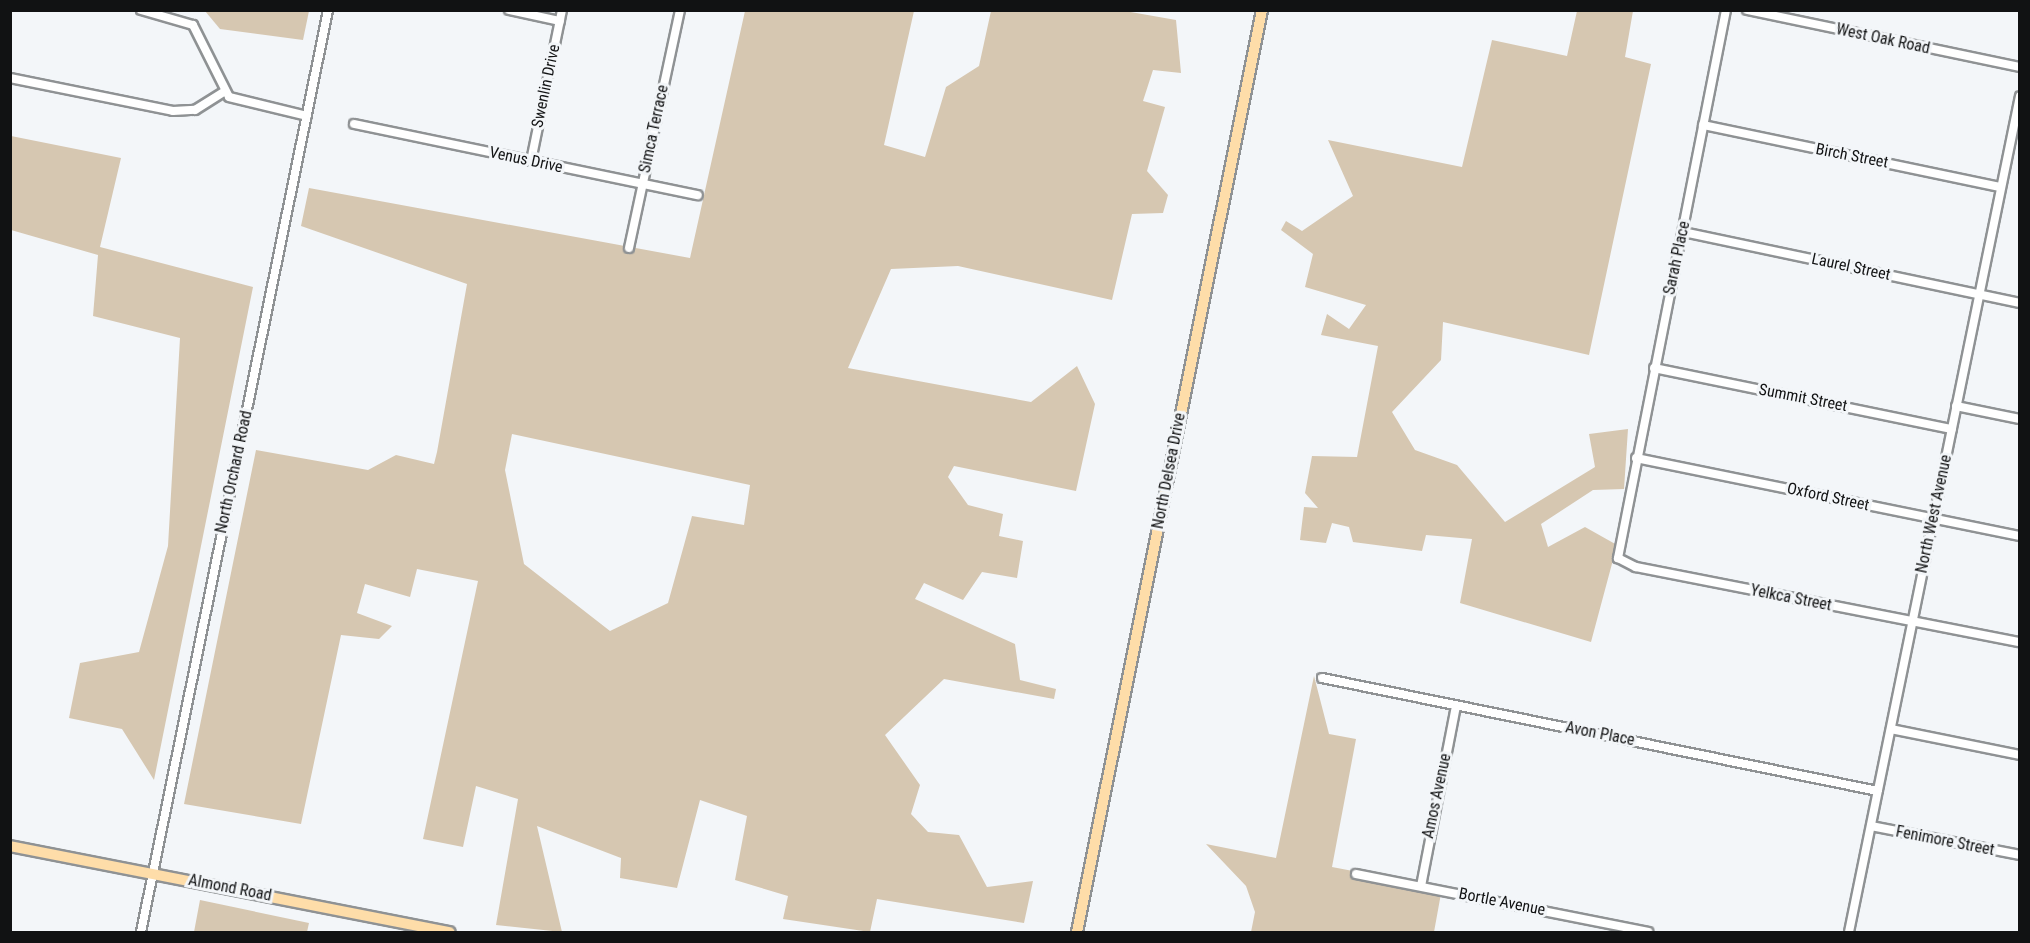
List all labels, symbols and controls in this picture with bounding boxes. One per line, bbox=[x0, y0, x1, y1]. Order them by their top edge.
street label: West Oak Road bbox=[1834, 20, 1932, 58]
street label: Swenlin Drive bbox=[528, 43, 564, 129]
street label: Simca Terrace bbox=[635, 83, 673, 175]
street label: Birch Street bbox=[1814, 140, 1890, 172]
street label: Venus Drive bbox=[488, 143, 564, 177]
street label: Sarah Place bbox=[1660, 219, 1694, 297]
street label: Laurel Street bbox=[1810, 249, 1892, 285]
street label: Summit Street bbox=[1757, 380, 1849, 416]
street label: North Orchard Road bbox=[212, 409, 256, 535]
street label: North Delsea Drive bbox=[1148, 411, 1190, 531]
street label: North West Avenue bbox=[1912, 453, 1956, 575]
street label: Oxford Street bbox=[1785, 479, 1871, 515]
street label: Yelkca Street bbox=[1749, 581, 1833, 615]
street label: Avon Place bbox=[1564, 718, 1636, 750]
street label: Amos Avenue bbox=[1419, 752, 1455, 840]
street label: Fenimore Street bbox=[1894, 822, 1996, 860]
street label: Almond Road bbox=[187, 871, 273, 905]
street label: Bortle Avenue bbox=[1457, 884, 1547, 920]

